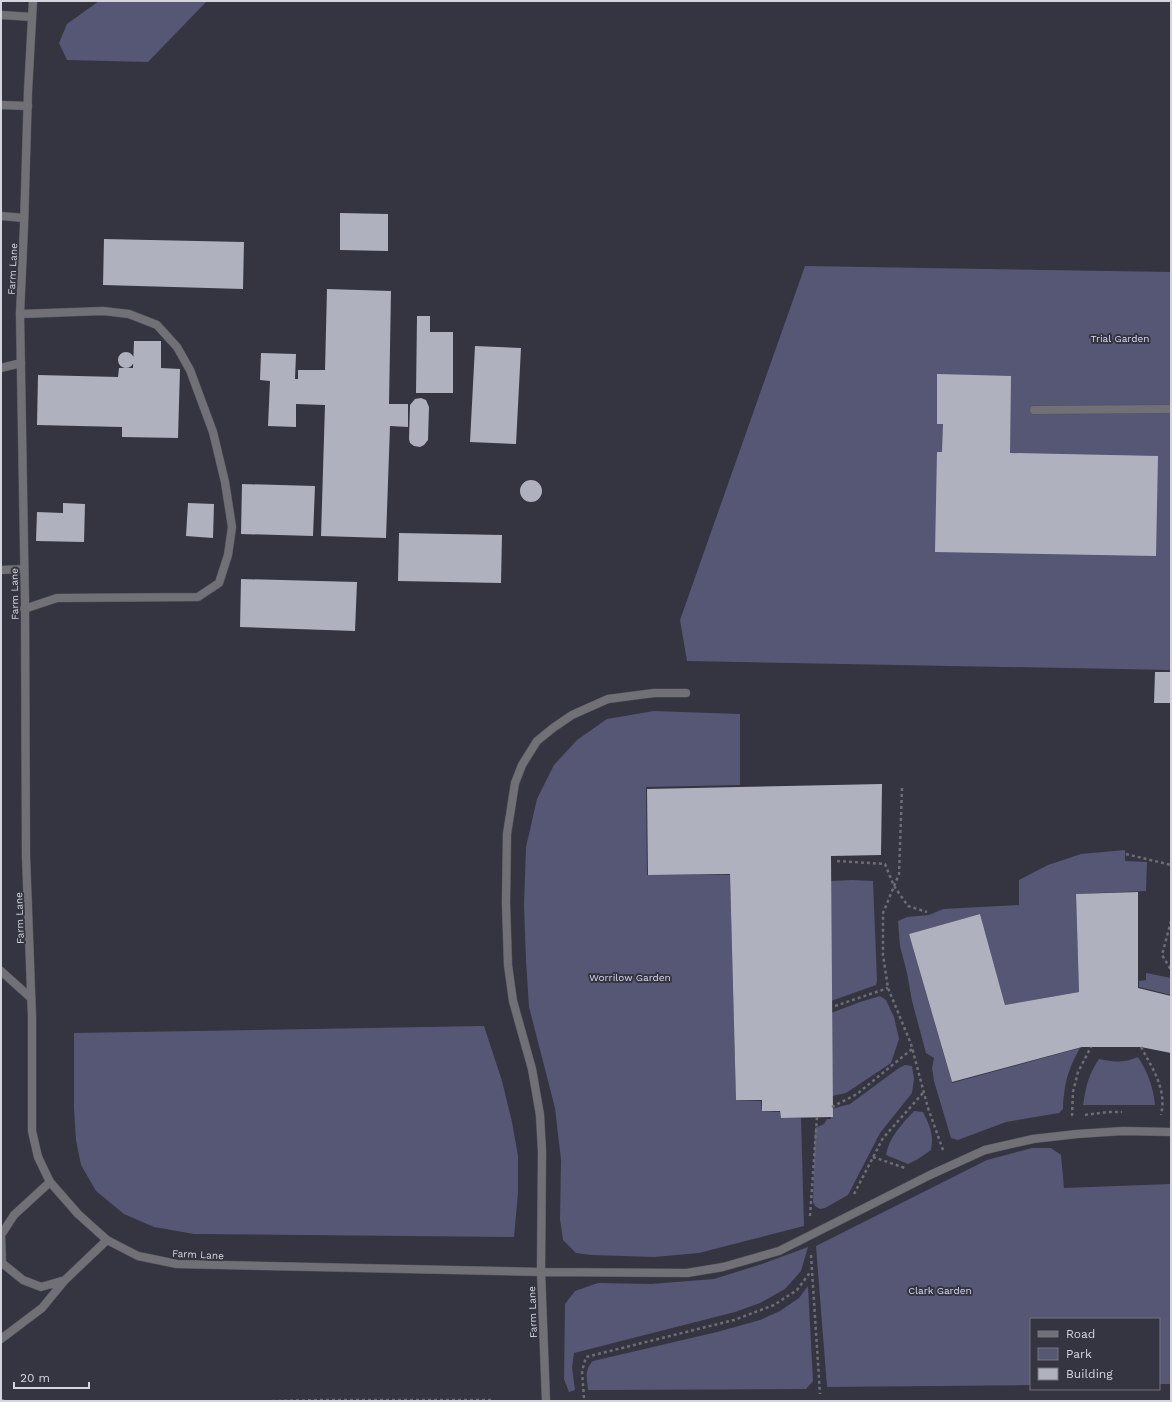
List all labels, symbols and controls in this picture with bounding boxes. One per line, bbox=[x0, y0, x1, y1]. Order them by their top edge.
street label: Farm Lane bbox=[6, 243, 19, 295]
park label: Trial Garden bbox=[1091, 333, 1149, 344]
street label: Farm Lane bbox=[9, 568, 20, 620]
street label: Farm Lane bbox=[13, 892, 26, 944]
park label: Worrilow Garden bbox=[589, 972, 671, 983]
street label: Farm Lane bbox=[172, 1248, 224, 1261]
park label: Clark Garden bbox=[908, 1285, 972, 1296]
street label: Farm Lane bbox=[526, 1286, 539, 1338]
legend bbox=[1030, 1318, 1160, 1390]
text: Road bbox=[1066, 1327, 1095, 1341]
text: Park bbox=[1066, 1347, 1092, 1361]
scale bar bbox=[14, 1364, 89, 1390]
text: Building bbox=[1066, 1367, 1113, 1381]
text: 20 m bbox=[20, 1371, 50, 1385]

